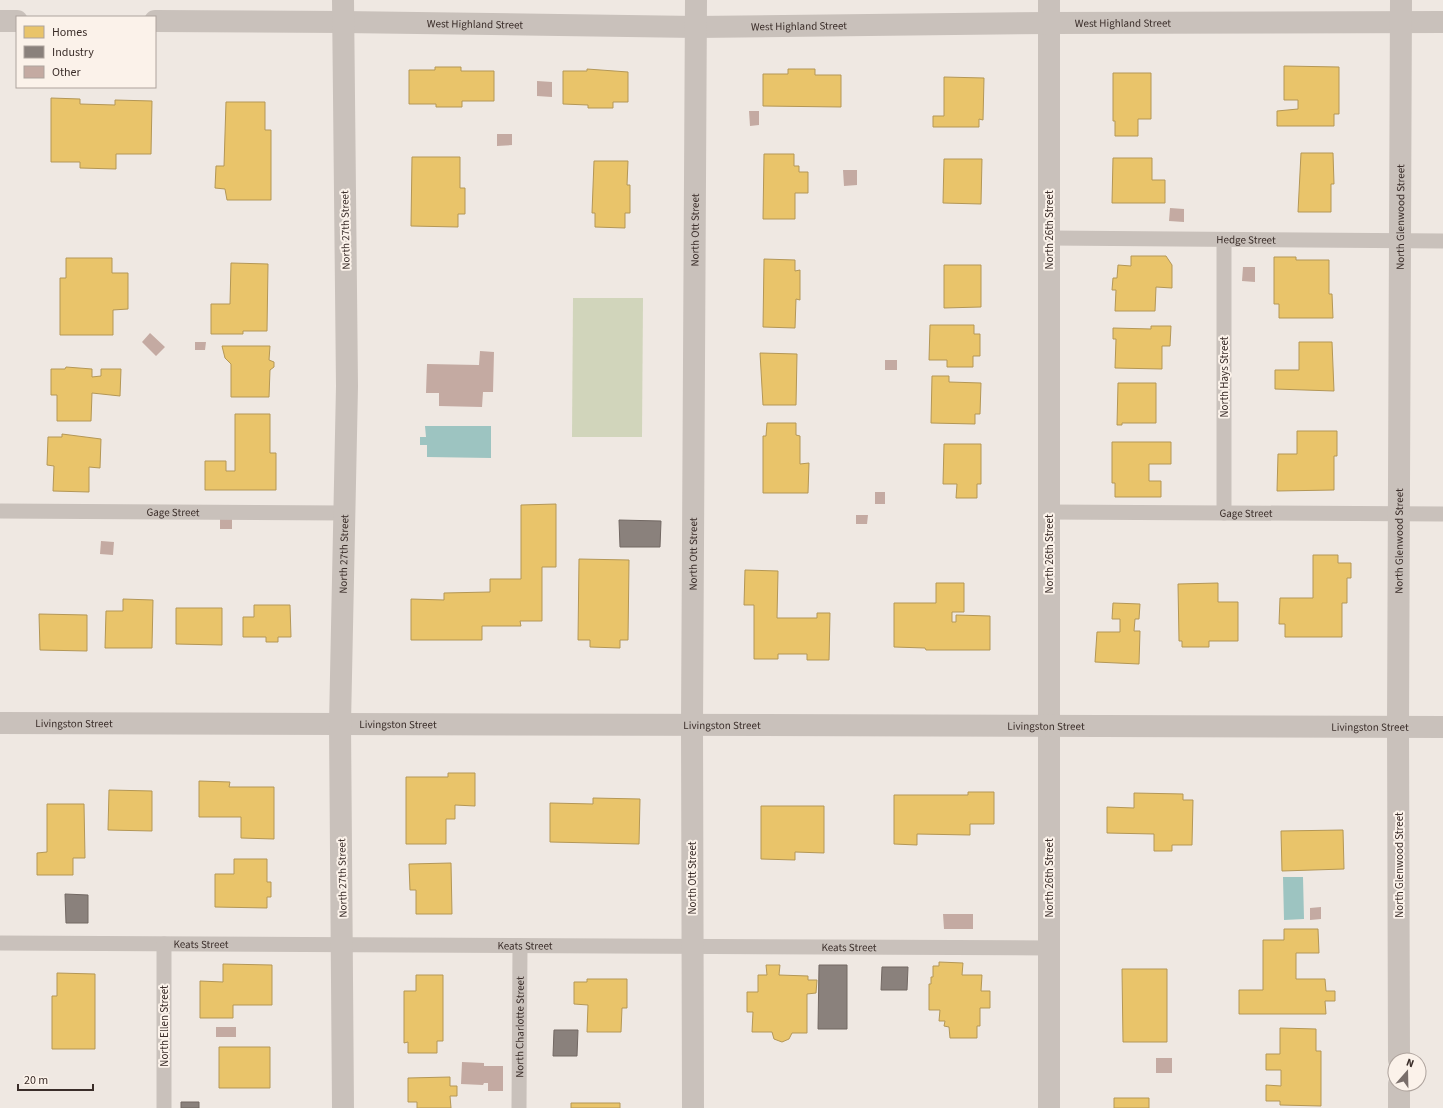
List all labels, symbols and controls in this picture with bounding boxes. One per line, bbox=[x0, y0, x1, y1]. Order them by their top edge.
legend bbox=[16, 16, 156, 88]
street label: West Highland Street bbox=[427, 16, 523, 33]
street label: West Highland Street bbox=[1075, 16, 1171, 31]
street label: West Highland Street bbox=[751, 18, 847, 34]
text: Homes bbox=[52, 24, 87, 41]
text: Industry bbox=[52, 44, 94, 61]
text: Other bbox=[52, 64, 82, 81]
street label: North Glenwood Street bbox=[1393, 164, 1408, 270]
street label: North 27th Street bbox=[337, 190, 354, 270]
street label: North 26th Street bbox=[1042, 190, 1057, 270]
street label: North Ott Street bbox=[688, 193, 703, 267]
street label: Hedge Street bbox=[1216, 232, 1276, 248]
street label: North Hays Street bbox=[1217, 336, 1232, 418]
street label: North Glenwood Street bbox=[1392, 488, 1407, 594]
street label: Gage Street bbox=[146, 505, 200, 520]
street label: Gage Street bbox=[1219, 506, 1273, 521]
street label: North 27th Street bbox=[336, 514, 352, 594]
street label: North 26th Street bbox=[1042, 514, 1057, 594]
street label: North Ott Street bbox=[686, 517, 701, 591]
street label: Livingston Street bbox=[35, 716, 113, 731]
street label: Livingston Street bbox=[359, 717, 437, 732]
street label: Livingston Street bbox=[683, 718, 761, 733]
street label: Livingston Street bbox=[1007, 719, 1085, 734]
street label: Livingston Street bbox=[1331, 720, 1409, 735]
street label: North Glenwood Street bbox=[1392, 812, 1407, 918]
street label: North 27th Street bbox=[334, 838, 351, 918]
street label: North 26th Street bbox=[1042, 838, 1057, 918]
street label: North Ott Street bbox=[685, 841, 700, 915]
street label: Keats Street bbox=[173, 937, 229, 952]
street label: Keats Street bbox=[497, 938, 553, 954]
street label: Keats Street bbox=[821, 940, 877, 955]
street label: North Charlotte Street bbox=[512, 976, 528, 1078]
street label: North Ellen Street bbox=[157, 985, 172, 1067]
north arrow bbox=[1387, 1052, 1427, 1092]
text: N bbox=[1404, 1055, 1416, 1071]
scale bar bbox=[18, 1066, 93, 1092]
text: 20 m bbox=[24, 1072, 48, 1089]

